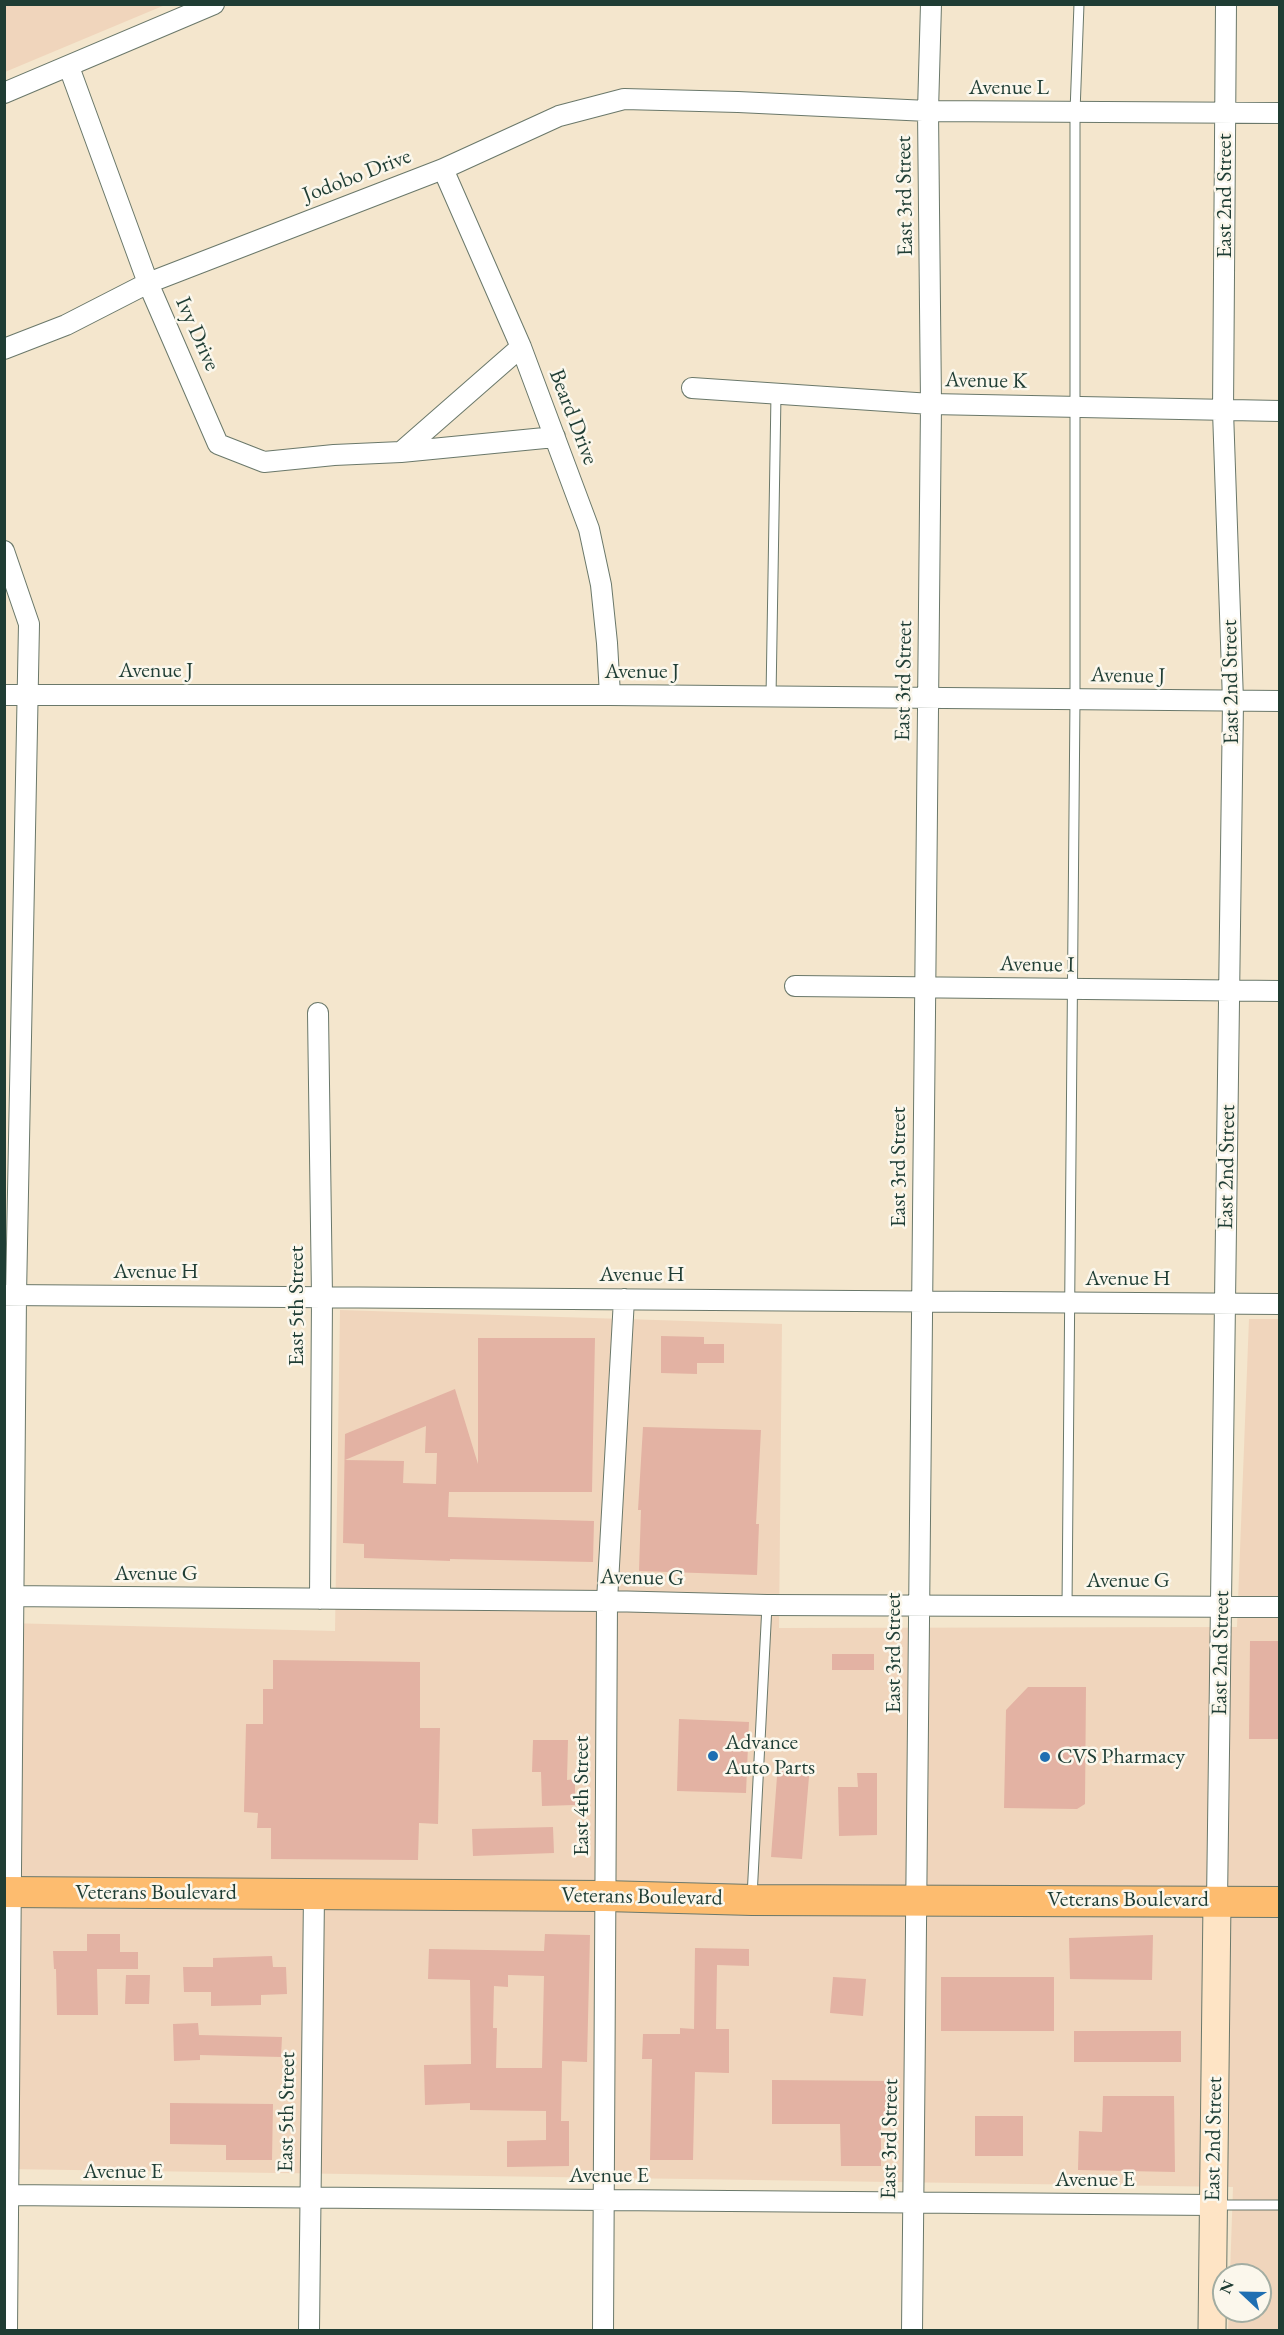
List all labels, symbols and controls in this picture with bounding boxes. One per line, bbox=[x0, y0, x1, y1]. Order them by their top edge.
street label: Avenue L bbox=[969, 75, 1049, 101]
street label: East 2nd Street bbox=[1212, 133, 1238, 259]
street label: East 3rd Street bbox=[891, 135, 919, 257]
street label: Jodobo Drive bbox=[299, 143, 415, 209]
street label: Ivy Drive bbox=[169, 293, 225, 375]
street label: Beard Drive bbox=[543, 366, 603, 468]
street label: Avenue K bbox=[945, 367, 1027, 395]
street label: East 2nd Street bbox=[1217, 619, 1245, 745]
street label: East 3rd Street bbox=[890, 620, 918, 742]
street label: Avenue J bbox=[118, 658, 194, 684]
street label: Avenue J bbox=[604, 659, 680, 685]
street label: Avenue J bbox=[1090, 662, 1166, 690]
street label: Avenue I bbox=[999, 951, 1075, 979]
street label: East 2nd Street bbox=[1213, 1104, 1241, 1230]
street label: East 3rd Street bbox=[886, 1107, 912, 1227]
street label: East 5th Street bbox=[284, 1246, 310, 1366]
street label: Avenue H bbox=[113, 1259, 199, 1285]
street label: Avenue H bbox=[599, 1262, 685, 1288]
street label: Avenue H bbox=[1085, 1266, 1171, 1292]
street label: Avenue G bbox=[114, 1561, 198, 1587]
street label: Avenue G bbox=[600, 1564, 684, 1592]
street label: Avenue G bbox=[1086, 1568, 1170, 1594]
street label: East 2nd Street bbox=[1207, 1590, 1235, 1716]
street label: East 3rd Street bbox=[881, 1593, 907, 1713]
place label: Advance Auto Parts bbox=[725, 1730, 815, 1782]
street label: East 4th Street bbox=[569, 1736, 595, 1856]
place label: CVS Pharmacy bbox=[1057, 1744, 1185, 1770]
marker: Advance Auto Parts bbox=[706, 1749, 720, 1763]
marker: CVS Pharmacy bbox=[1038, 1750, 1052, 1764]
street label: Veterans Boulevard bbox=[75, 1880, 237, 1906]
street label: Veterans Boulevard bbox=[561, 1882, 723, 1912]
street label: Veterans Boulevard bbox=[1047, 1887, 1209, 1913]
street label: East 5th Street bbox=[273, 2051, 301, 2173]
street label: East 2nd Street bbox=[1200, 2076, 1228, 2202]
street label: East 3rd Street bbox=[876, 2078, 904, 2200]
street label: Avenue E bbox=[83, 2159, 163, 2185]
street label: Avenue E bbox=[569, 2163, 649, 2189]
street label: Avenue E bbox=[1055, 2167, 1135, 2193]
north arrow bbox=[1212, 2263, 1272, 2323]
text: N bbox=[1215, 2277, 1239, 2297]

